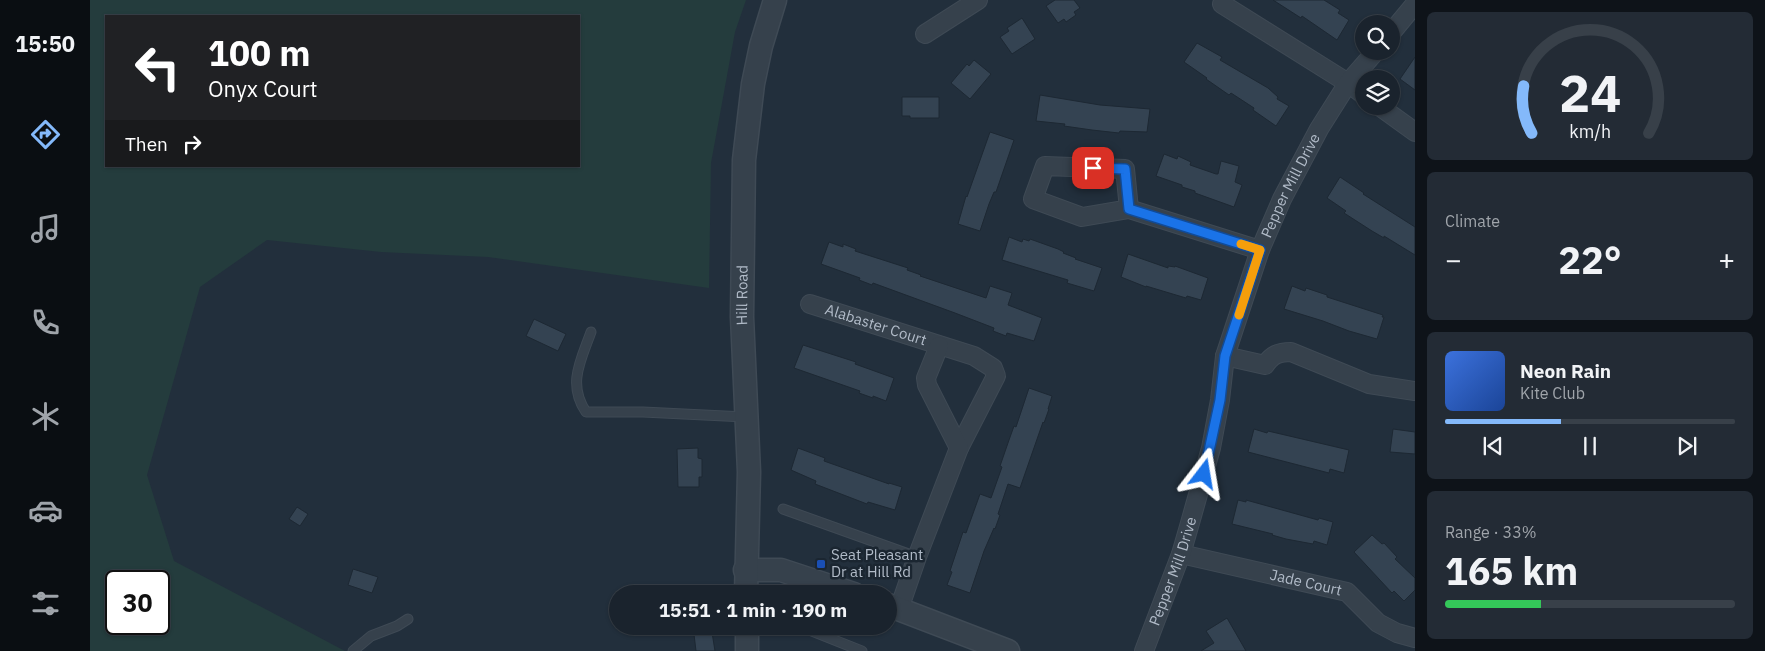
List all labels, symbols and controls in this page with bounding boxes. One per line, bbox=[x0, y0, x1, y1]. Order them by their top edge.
map controls bbox=[1355, 15, 1400, 115]
button: search bbox=[1355, 15, 1400, 60]
text: 15:50 bbox=[15, 29, 75, 58]
text: 100 m bbox=[208, 30, 311, 76]
icon: left bbox=[125, 35, 190, 100]
text: 24 bbox=[1559, 59, 1621, 126]
button: layers bbox=[1355, 70, 1400, 115]
text: Onyx Court bbox=[208, 74, 318, 103]
icon: directions bbox=[28, 117, 63, 152]
text: km/h bbox=[1569, 120, 1611, 143]
icon: right bbox=[178, 130, 206, 158]
street label: Pepper Mill Drive bbox=[1256, 130, 1324, 241]
text: Then bbox=[125, 132, 168, 156]
pin bbox=[1072, 147, 1114, 189]
icon: arrive bbox=[1079, 154, 1107, 182]
icon: music bbox=[28, 211, 63, 246]
text: Climate bbox=[1445, 211, 1500, 231]
text: 22° bbox=[1558, 235, 1622, 284]
text: − bbox=[1445, 241, 1462, 278]
text: + bbox=[1718, 241, 1735, 278]
street label: Hill Road bbox=[732, 265, 752, 326]
street label: Alabaster Court bbox=[823, 299, 929, 349]
icon: phone bbox=[28, 305, 63, 340]
text: Neon Rain bbox=[1520, 359, 1611, 383]
text: Kite Club bbox=[1520, 383, 1585, 403]
icon: climate bbox=[28, 399, 63, 434]
icon: previous bbox=[1479, 432, 1507, 460]
icon: pause bbox=[1576, 432, 1604, 460]
icon: next bbox=[1673, 432, 1701, 460]
position arrow bbox=[1177, 447, 1229, 499]
icon: car bbox=[28, 493, 63, 528]
street label: Pepper Mill Drive bbox=[1145, 514, 1200, 628]
text: Range · 33% bbox=[1445, 522, 1537, 542]
place label: Seat Pleasant Dr at Hill Rd bbox=[831, 545, 923, 581]
text: 165 km bbox=[1445, 546, 1578, 595]
marker: Seat Pleasant Dr at Hill Rd bbox=[815, 558, 827, 570]
street label: Jade Court bbox=[1268, 565, 1344, 600]
speed limit sign: 30 bbox=[105, 570, 170, 635]
icon: filters bbox=[28, 586, 63, 621]
text: 15:51 · 1 min · 190 m bbox=[659, 598, 847, 622]

